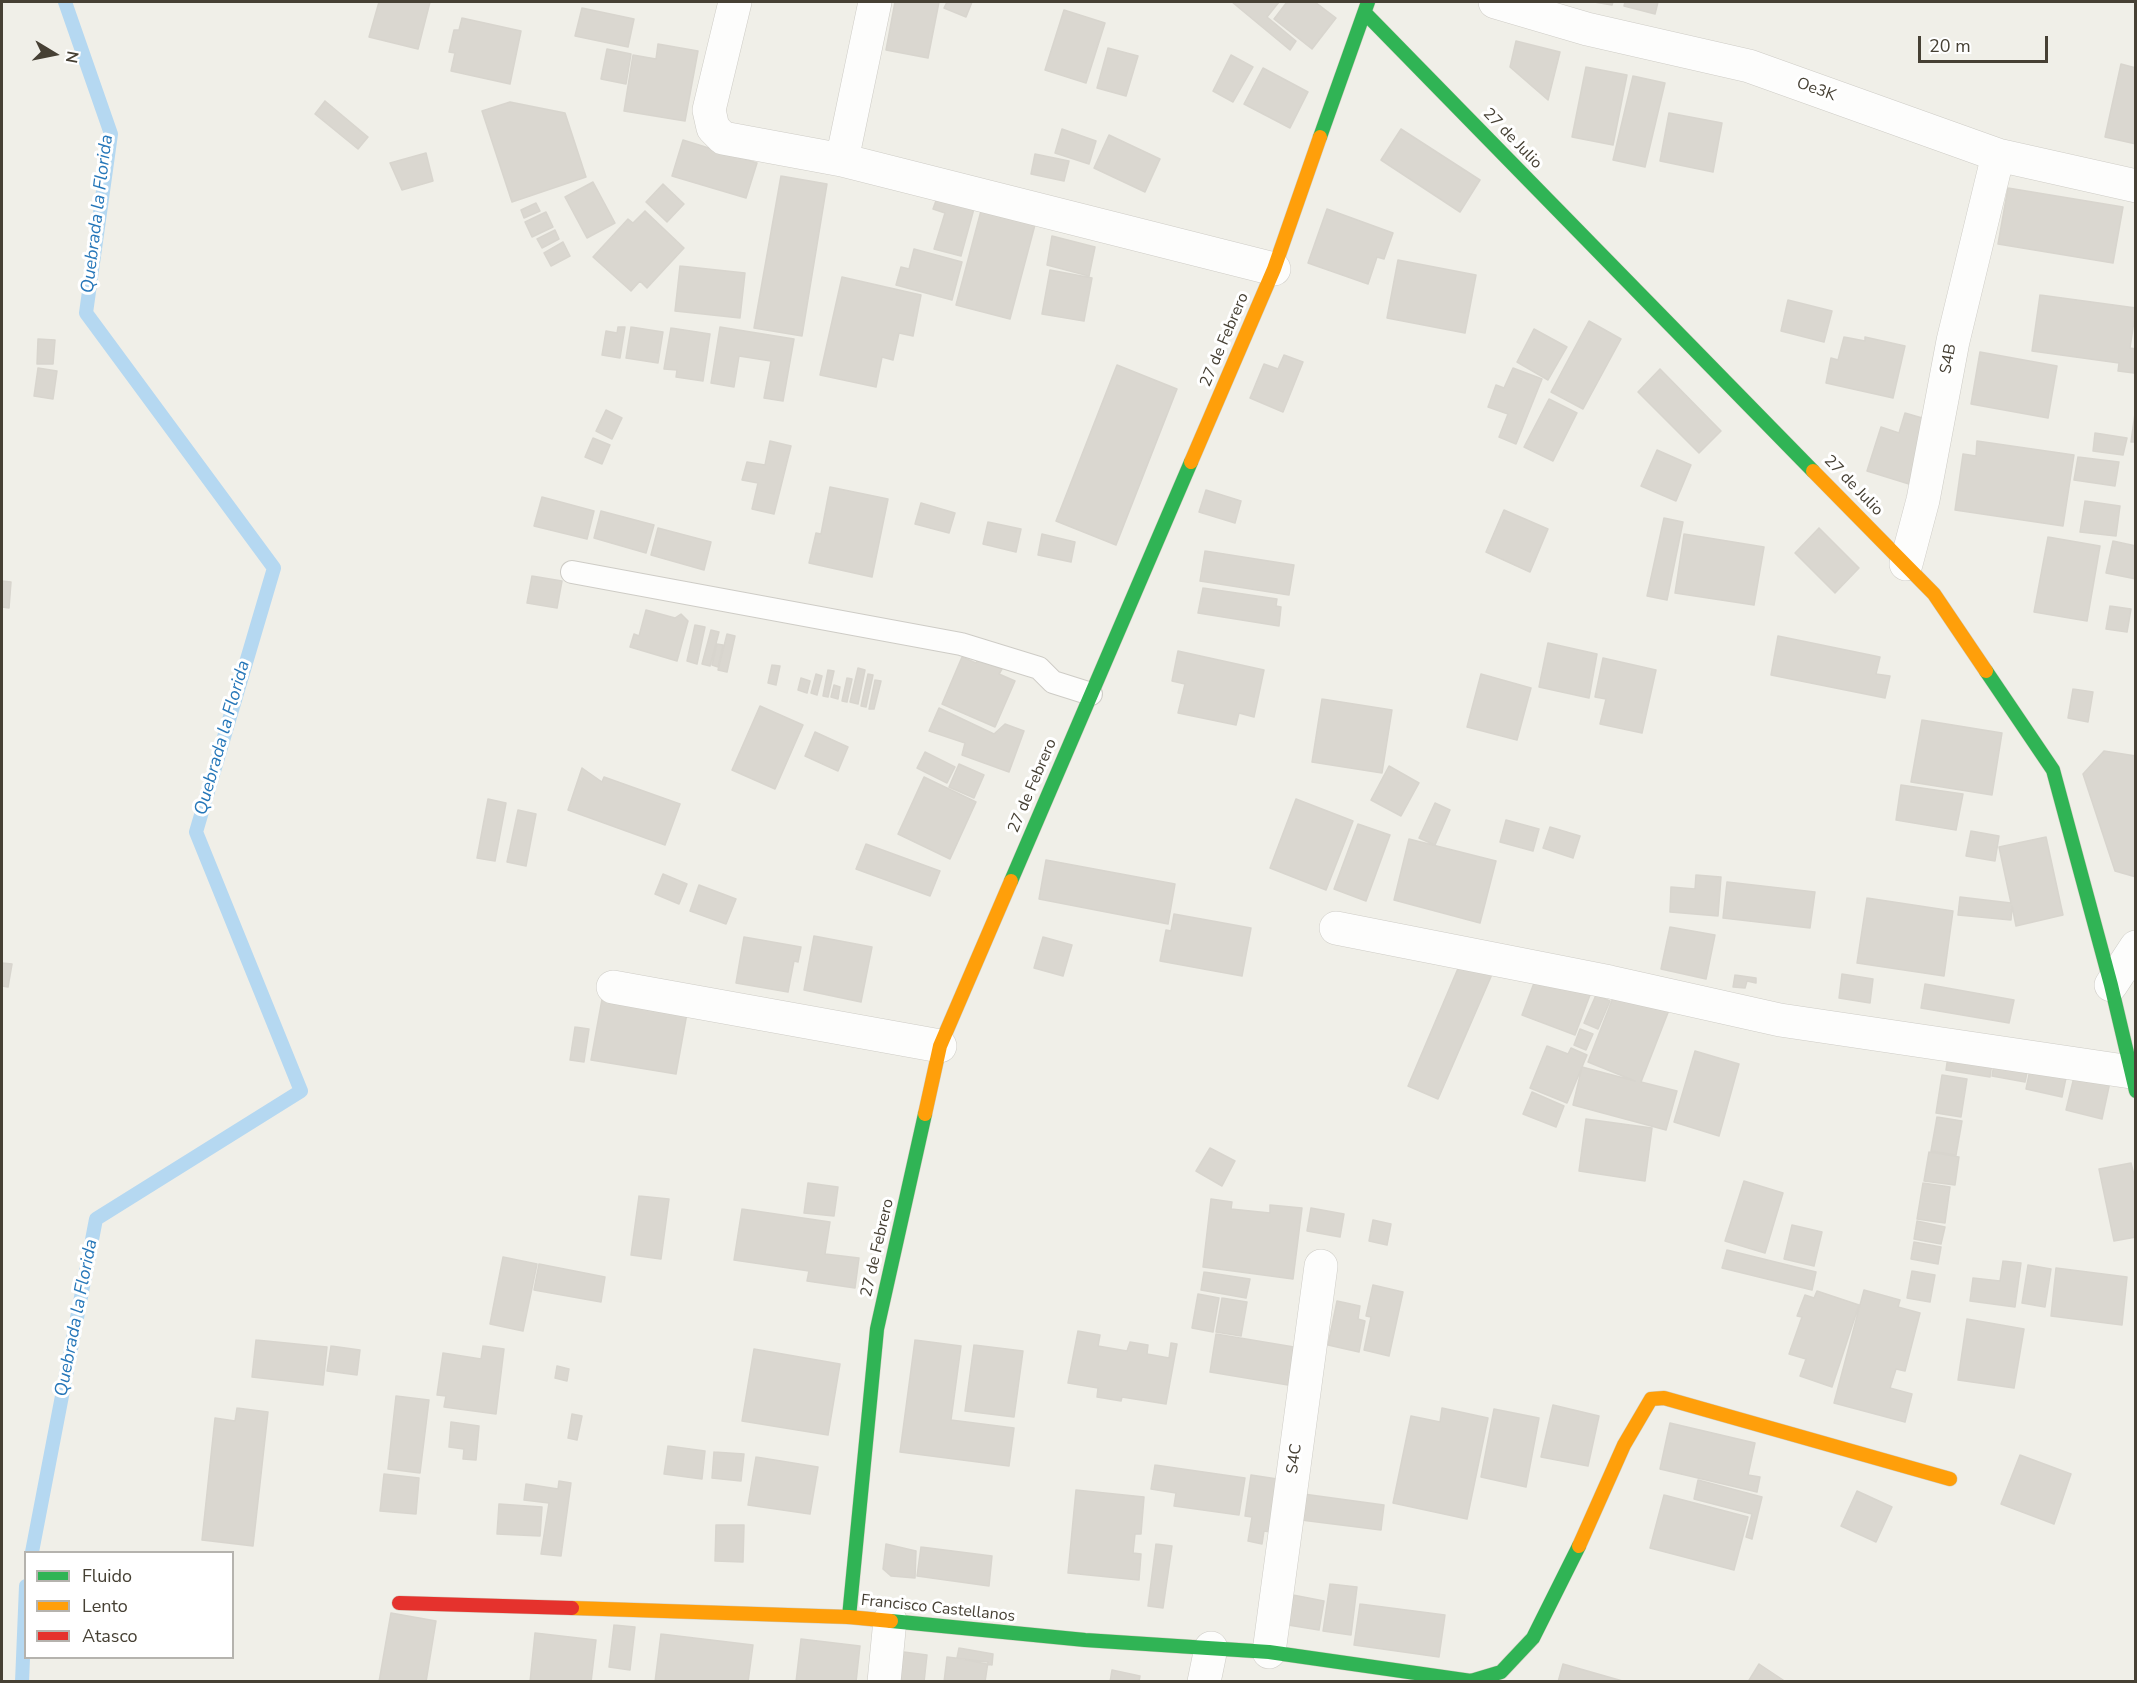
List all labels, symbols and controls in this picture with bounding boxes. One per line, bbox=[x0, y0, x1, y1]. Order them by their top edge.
north arrow bbox=[24, 24, 84, 84]
scale bar bbox=[1921, 24, 2052, 62]
text: 20 m bbox=[1929, 34, 1971, 58]
text: N bbox=[60, 49, 84, 65]
street label: Oe3K bbox=[1794, 74, 1838, 106]
street label: 27 de Julio bbox=[1478, 105, 1546, 173]
water label: Quebrada la Florida bbox=[78, 133, 118, 295]
street label: 27 de Febrero bbox=[1197, 290, 1253, 390]
street label: S4B bbox=[1937, 342, 1961, 376]
street label: 27 de Julio bbox=[1819, 452, 1887, 520]
water label: Quebrada la Florida bbox=[191, 658, 255, 818]
street label: 27 de Febrero bbox=[1005, 736, 1061, 836]
street label: 27 de Febrero bbox=[857, 1197, 899, 1299]
water label: Quebrada la Florida bbox=[51, 1238, 103, 1398]
street label: S4C bbox=[1283, 1443, 1307, 1475]
legend bbox=[24, 1551, 234, 1659]
text: Fluido bbox=[82, 1564, 132, 1588]
street label: Francisco Castellanos bbox=[860, 1591, 1016, 1627]
text: Lento bbox=[82, 1594, 128, 1618]
text: Atasco bbox=[82, 1624, 138, 1648]

